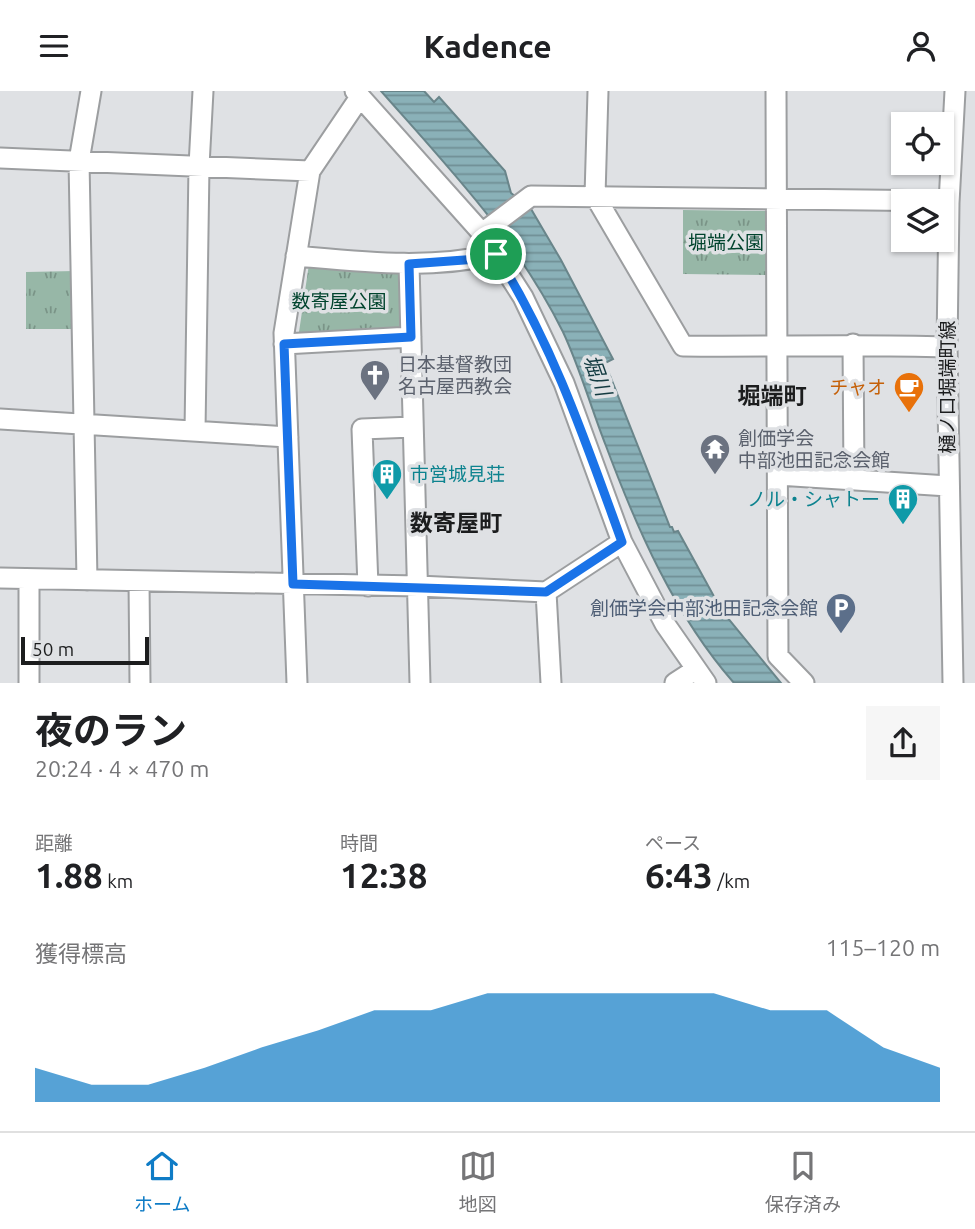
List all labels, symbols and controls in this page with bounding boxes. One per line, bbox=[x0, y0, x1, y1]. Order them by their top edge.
icon: menu bbox=[35, 27, 73, 65]
icon: person bbox=[902, 27, 940, 65]
text: Kadence bbox=[423, 28, 552, 64]
map controls bbox=[891, 112, 954, 252]
button: locate bbox=[891, 112, 954, 175]
button: layers bbox=[891, 189, 954, 252]
pin bbox=[466, 224, 526, 284]
park label: 堀端公園 bbox=[688, 231, 764, 253]
icon: arrive bbox=[477, 235, 515, 273]
park label: 数寄屋公園 bbox=[291, 290, 387, 312]
street label: 樋ノ口堀端町線 bbox=[936, 320, 958, 454]
water label: 堀川 bbox=[580, 351, 617, 401]
place label: 日本基督教団 名古屋西教会 bbox=[398, 353, 512, 397]
church icon: 日本基督教団 名古屋西教会 bbox=[358, 358, 392, 402]
cafe icon: チャオ bbox=[892, 370, 926, 414]
place label: チャオ bbox=[829, 376, 886, 398]
district label: 堀端町 bbox=[738, 383, 807, 408]
place label: 創価学会 中部池田記念会館 bbox=[738, 427, 890, 471]
temple icon: 創価学会 中部池田記念会館 bbox=[698, 432, 732, 476]
building icon: 市営城見荘 bbox=[370, 457, 404, 501]
place label: 市営城見荘 bbox=[410, 463, 505, 485]
building icon: ノル・シャトー bbox=[886, 482, 920, 526]
place label: ノル・シャトー bbox=[747, 488, 880, 510]
district label: 数寄屋町 bbox=[410, 510, 502, 535]
parking icon: 創価学会中部池田記念会館 bbox=[824, 591, 858, 635]
place label: 創価学会中部池田記念会館 bbox=[590, 597, 818, 619]
scale bar bbox=[21, 634, 149, 666]
text: 50 m bbox=[32, 638, 74, 660]
button: share bbox=[866, 706, 940, 780]
text: 夜のラン bbox=[35, 709, 187, 751]
text: 20:24 · 4 × 470 m bbox=[35, 756, 209, 781]
text: 距離 bbox=[35, 832, 73, 854]
text: 時間 bbox=[340, 832, 378, 854]
text: ペース bbox=[645, 832, 701, 854]
text: 1.88 bbox=[35, 855, 103, 895]
text: 12:38 bbox=[340, 855, 428, 895]
text: 6:43 bbox=[645, 855, 713, 895]
text: km bbox=[103, 870, 133, 892]
text: /km bbox=[713, 870, 750, 892]
text: 115–120 m bbox=[826, 935, 940, 960]
text: 獲得標高 bbox=[35, 941, 127, 966]
tab: ホーム bbox=[134, 1147, 191, 1216]
tab: 地図 bbox=[459, 1147, 497, 1216]
tab: 保存済み bbox=[765, 1147, 841, 1216]

